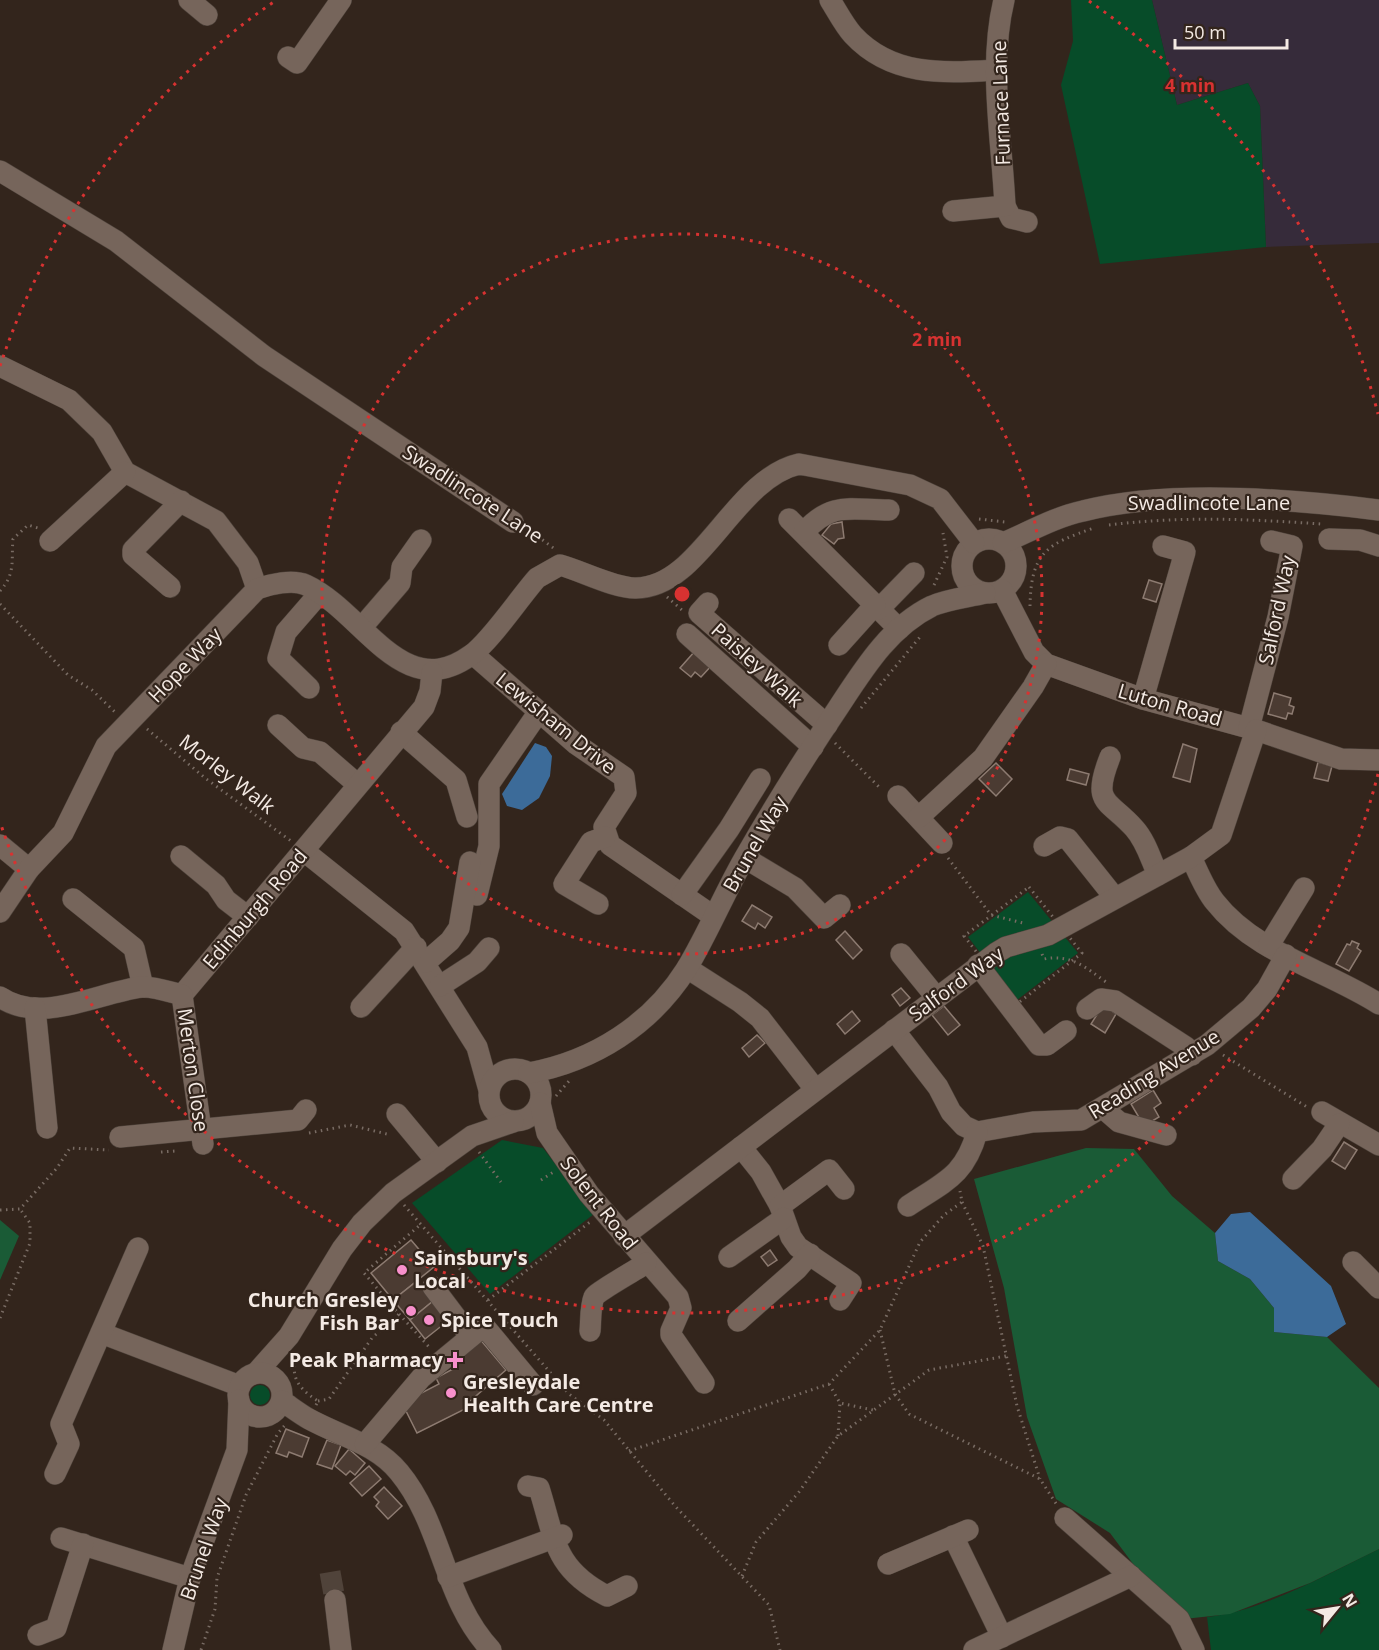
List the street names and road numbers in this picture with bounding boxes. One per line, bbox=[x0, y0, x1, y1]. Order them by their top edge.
street label: Furnace Lane bbox=[985, 40, 1016, 166]
street label: Swadlincote Lane bbox=[398, 438, 549, 549]
street label: Swadlincote Lane bbox=[1128, 489, 1290, 516]
street label: Salford Way bbox=[1252, 552, 1301, 667]
street label: Paisley Walk bbox=[706, 616, 809, 713]
street label: Hope Way bbox=[142, 620, 228, 708]
street label: Lewisham Drive bbox=[490, 666, 622, 780]
street label: Luton Road bbox=[1115, 677, 1225, 732]
street label: Morley Walk bbox=[174, 728, 281, 820]
street label: Brunel Way bbox=[716, 790, 793, 897]
street label: Edinburgh Road bbox=[196, 843, 313, 975]
street label: Salford Way bbox=[903, 939, 1009, 1027]
street label: Merton Close bbox=[171, 1006, 216, 1133]
street label: Reading Avenue bbox=[1083, 1022, 1224, 1125]
street label: Solent Road bbox=[554, 1150, 644, 1255]
street label: Brunel Way bbox=[173, 1493, 234, 1604]

